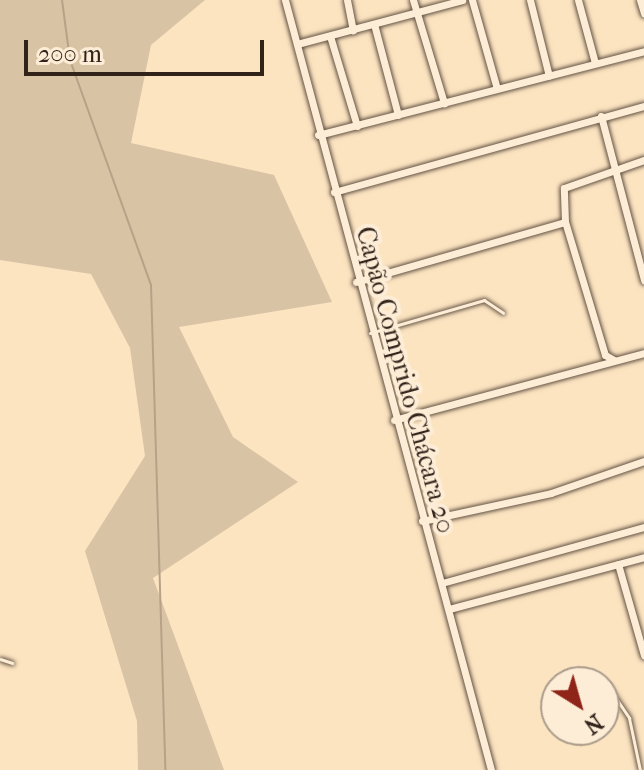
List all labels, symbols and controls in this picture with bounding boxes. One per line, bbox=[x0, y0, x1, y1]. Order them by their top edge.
scale bar bbox=[28, 24, 268, 74]
text: 200 m bbox=[38, 40, 102, 68]
street label: Capão Comprido Chácara 20 bbox=[349, 223, 461, 537]
north arrow bbox=[540, 666, 620, 746]
text: N bbox=[579, 708, 608, 739]

